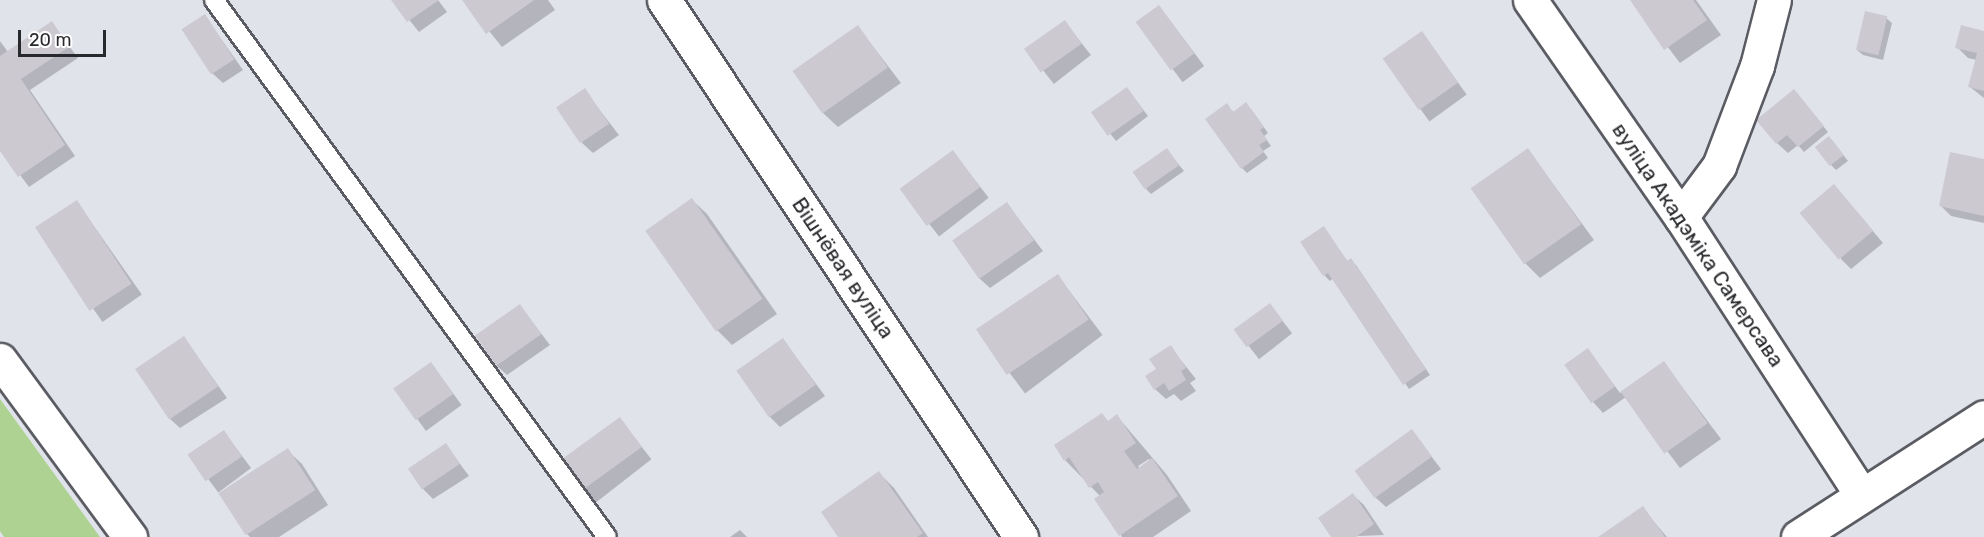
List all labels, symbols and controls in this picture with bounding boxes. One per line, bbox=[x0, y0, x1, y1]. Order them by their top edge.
scale bar bbox=[21, 18, 110, 56]
text: 20 m bbox=[29, 29, 71, 51]
street label: вуліца Акадэміка Самерсава bbox=[1607, 118, 1789, 372]
street label: Вішнёвая вуліца bbox=[787, 193, 899, 343]

